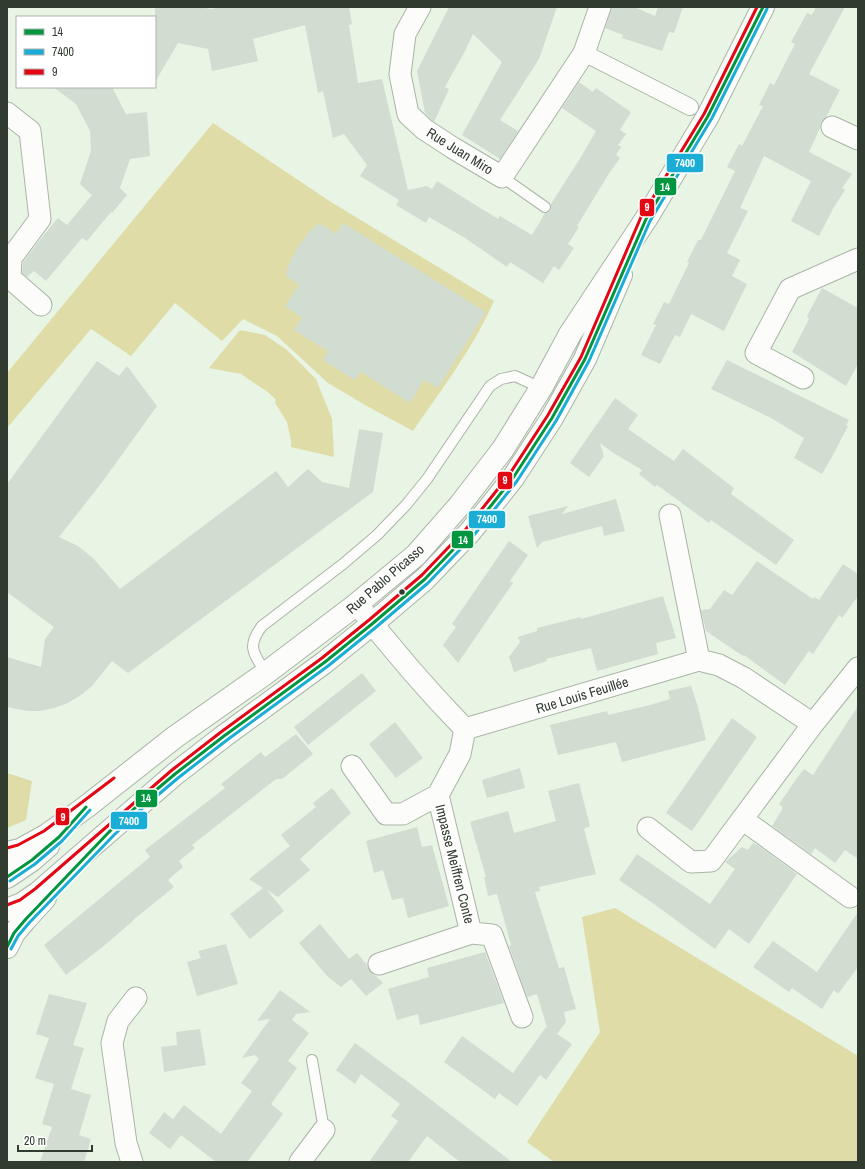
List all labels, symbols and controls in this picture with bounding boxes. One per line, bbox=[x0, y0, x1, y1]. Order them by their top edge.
legend bbox=[16, 16, 156, 88]
text: 14 bbox=[52, 24, 63, 40]
text: 7400 bbox=[52, 44, 74, 60]
text: 9 bbox=[52, 64, 57, 80]
street label: Rue Juan Miro bbox=[423, 123, 497, 179]
line badge: 7400 bbox=[666, 153, 704, 173]
text: 7400 bbox=[675, 156, 695, 170]
line badge: 14 bbox=[654, 177, 677, 196]
text: 14 bbox=[660, 180, 670, 194]
line badge: 9 bbox=[639, 198, 655, 217]
text: 9 bbox=[644, 200, 650, 214]
line badge: 9 bbox=[497, 471, 513, 490]
text: 9 bbox=[502, 473, 508, 487]
line badge: 7400 bbox=[468, 510, 506, 529]
text: 7400 bbox=[477, 512, 497, 526]
line badge: 14 bbox=[451, 530, 474, 549]
text: 14 bbox=[458, 533, 468, 547]
street label: Rue Pablo Picasso bbox=[342, 540, 428, 618]
unlabelled marker bbox=[397, 587, 407, 597]
street label: Rue Louis Feuillée bbox=[534, 672, 630, 718]
line badge: 14 bbox=[135, 789, 158, 808]
text: 14 bbox=[141, 791, 151, 805]
street label: Impasse Meiffren Conte bbox=[431, 802, 479, 926]
line badge: 9 bbox=[55, 807, 70, 826]
text: 9 bbox=[60, 810, 66, 824]
line badge: 7400 bbox=[110, 811, 148, 830]
text: 7400 bbox=[119, 814, 139, 828]
scale bar bbox=[18, 1127, 92, 1153]
text: 20 m bbox=[24, 1133, 46, 1149]

